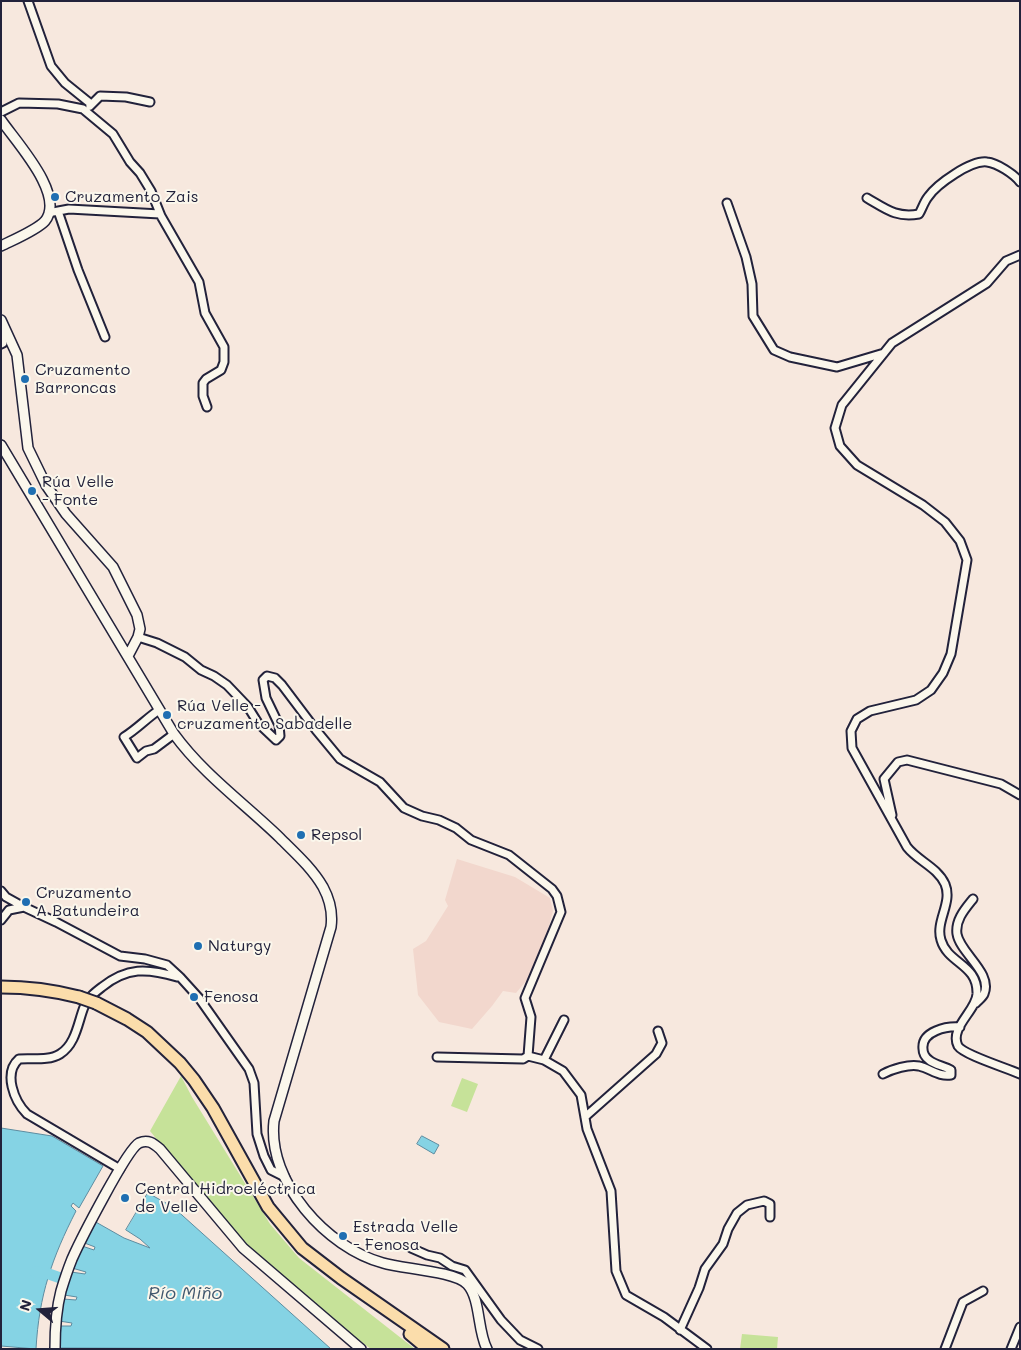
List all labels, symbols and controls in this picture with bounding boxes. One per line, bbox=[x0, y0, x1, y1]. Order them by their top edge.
place label: Cruzamento Zais bbox=[65, 187, 199, 207]
marker: Cruzamento Zais bbox=[49, 191, 61, 203]
place label: Cruzamento Barroncas bbox=[35, 360, 130, 398]
marker: Cruzamento Barroncas bbox=[19, 373, 31, 385]
place label: Rúa Velle - Fonte bbox=[42, 472, 114, 510]
marker: Rúa Velle - Fonte bbox=[26, 485, 38, 497]
place label: Rúa Velle - cruzamento Sabadelle bbox=[177, 696, 352, 734]
marker: Rúa Velle - cruzamento Sabadelle bbox=[161, 709, 173, 721]
place label: Repsol bbox=[311, 825, 362, 845]
marker: Repsol bbox=[295, 829, 307, 841]
place label: Cruzamento A Batundeira bbox=[36, 883, 140, 921]
marker: Cruzamento A Batundeira bbox=[20, 896, 32, 908]
place label: Naturgy bbox=[208, 936, 271, 956]
marker: Naturgy bbox=[192, 940, 204, 952]
place label: Fenosa bbox=[204, 987, 259, 1007]
marker: Fenosa bbox=[188, 991, 200, 1003]
place label: Central Hidroeléctrica de Velle bbox=[135, 1179, 316, 1217]
marker: Central Hidroeléctrica de Velle bbox=[119, 1192, 131, 1204]
place label: Estrada Velle - Fenosa bbox=[353, 1217, 458, 1255]
marker: Estrada Velle - Fenosa bbox=[337, 1230, 349, 1242]
water label: Río Miño bbox=[148, 1282, 222, 1304]
north arrow bbox=[15, 1285, 65, 1335]
text: N bbox=[15, 1297, 36, 1313]

